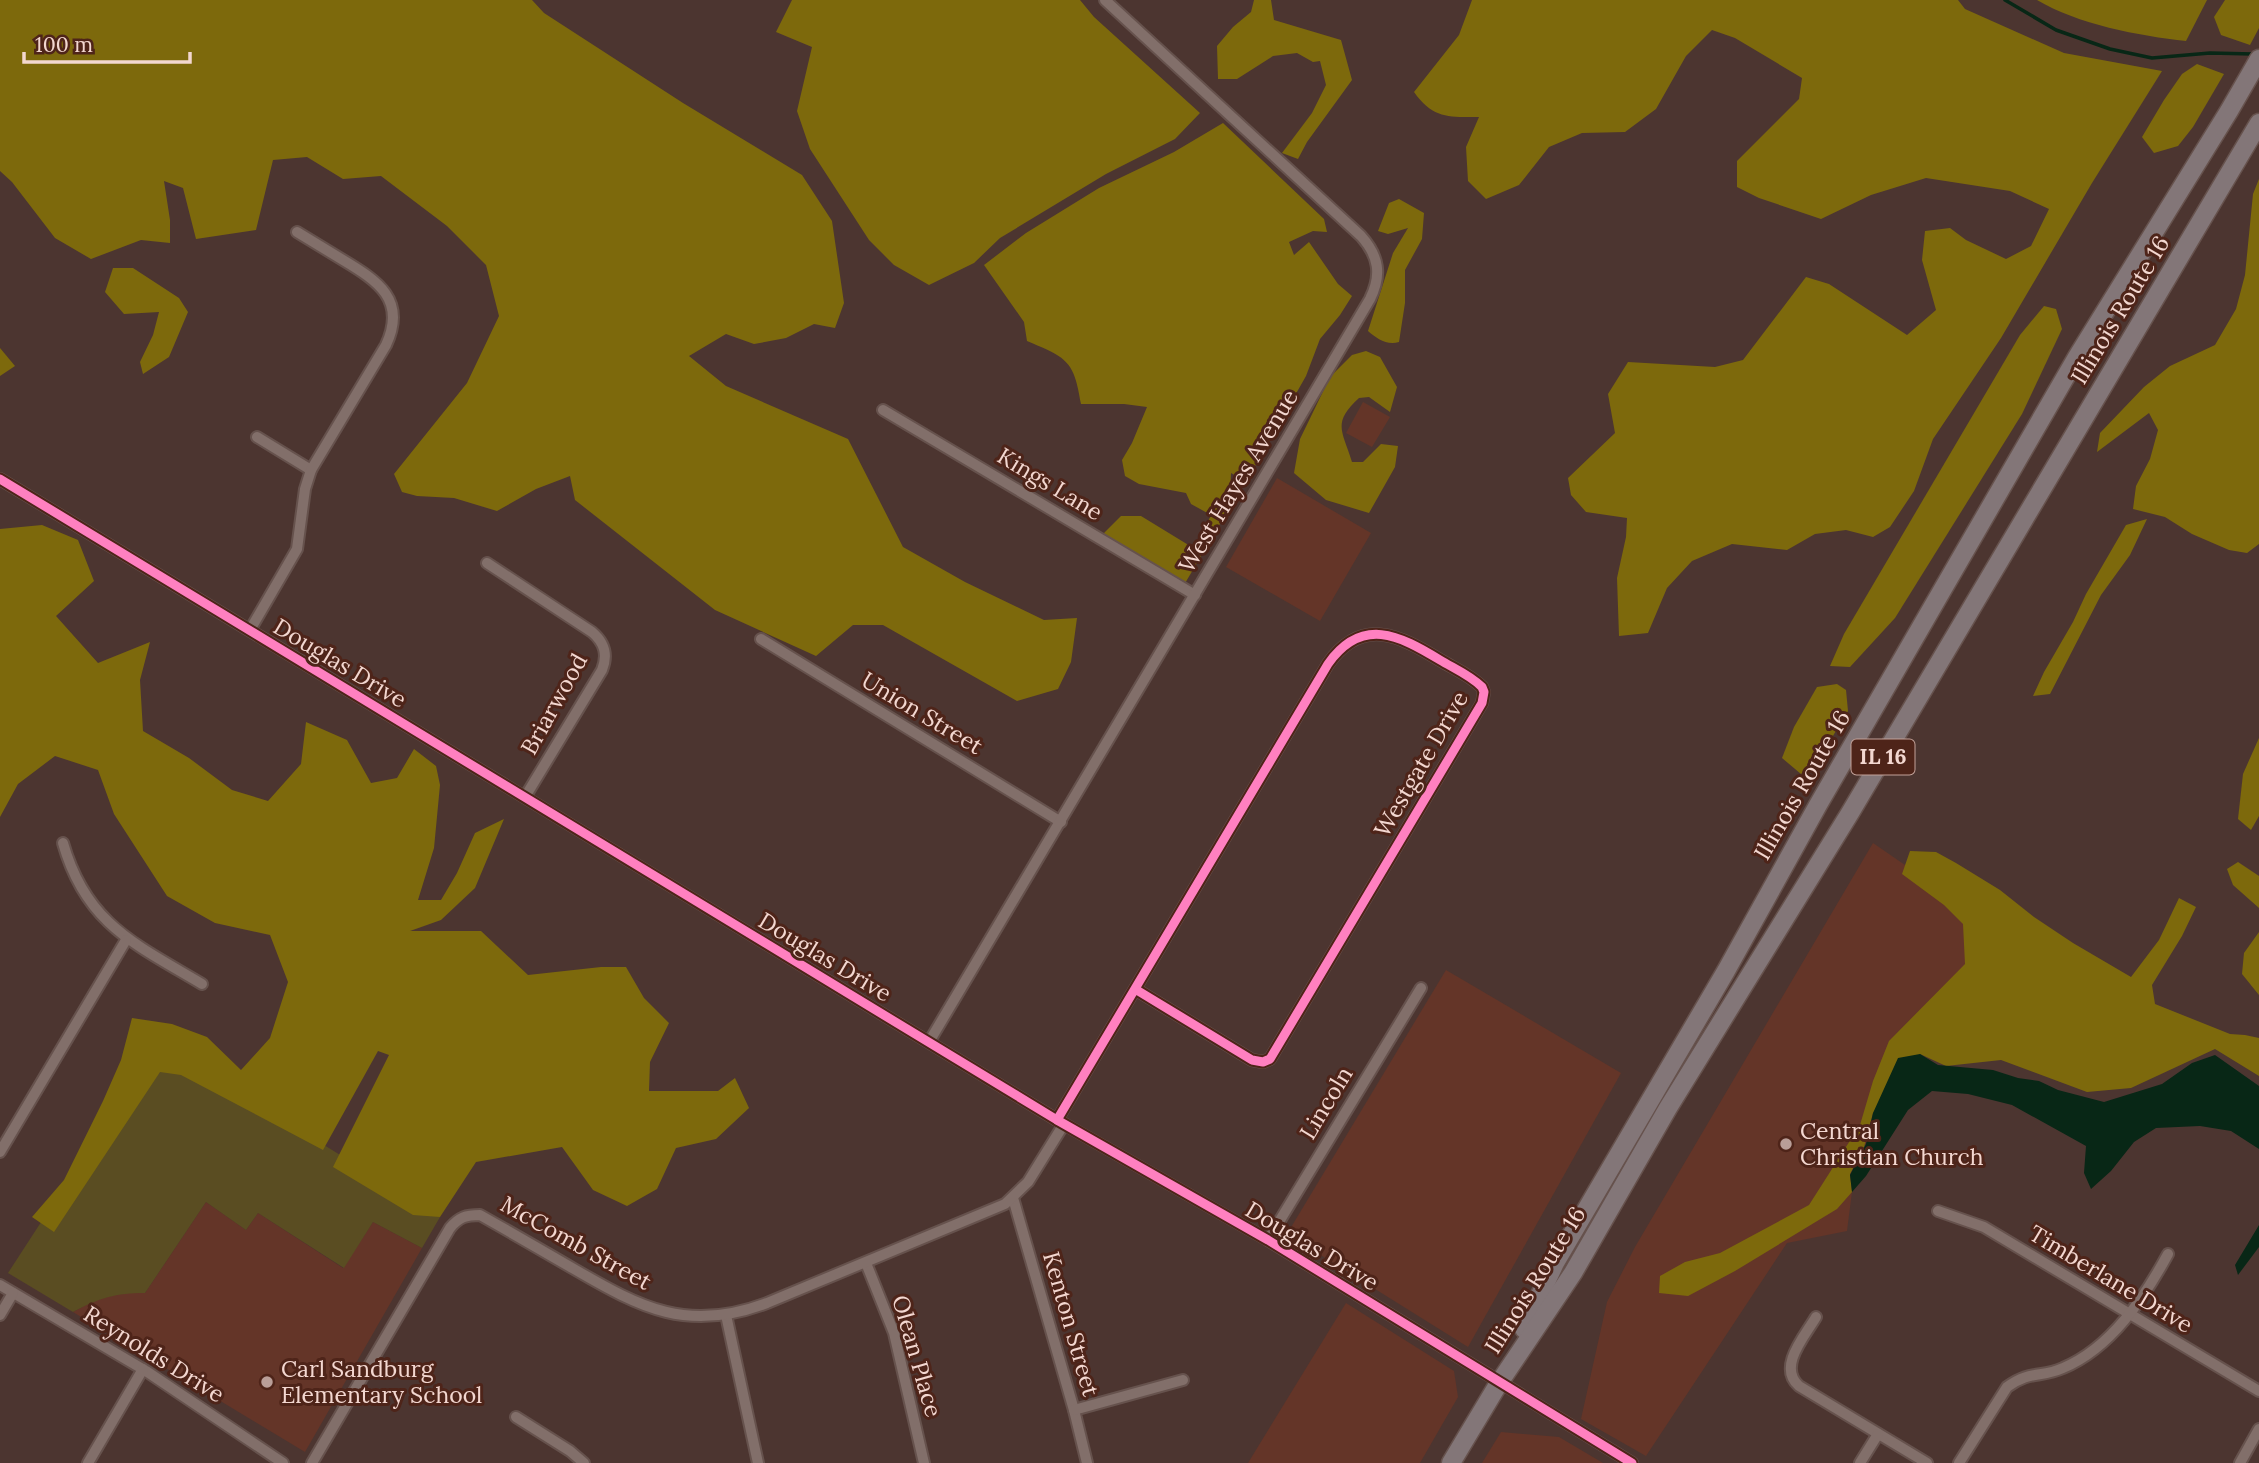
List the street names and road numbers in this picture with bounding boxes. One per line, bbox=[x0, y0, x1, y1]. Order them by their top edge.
street label: Illinois Route 16 bbox=[2064, 230, 2175, 389]
street label: West Hayes Avenue bbox=[1171, 384, 1304, 578]
street label: Kings Lane bbox=[992, 441, 1108, 526]
street label: Douglas Drive bbox=[269, 612, 412, 714]
street label: Briarwood bbox=[514, 648, 593, 759]
street label: Union Street bbox=[856, 665, 988, 760]
street label: Westgate Drive bbox=[1367, 686, 1474, 842]
street label: Illinois Route 16 bbox=[1747, 705, 1856, 865]
road number: IL 16 bbox=[1852, 740, 1914, 774]
street label: Douglas Drive bbox=[754, 906, 897, 1008]
street label: Lincoln bbox=[1293, 1061, 1358, 1144]
street label: McComb Street bbox=[496, 1189, 657, 1296]
street label: Douglas Drive bbox=[1241, 1195, 1384, 1297]
street label: Illinois Route 16 bbox=[1478, 1201, 1591, 1359]
street label: Timberlane Drive bbox=[2024, 1218, 2198, 1339]
street label: Kenton Street bbox=[1037, 1248, 1106, 1400]
street label: Olean Place bbox=[886, 1292, 949, 1420]
street label: Reynolds Drive bbox=[79, 1299, 230, 1408]

